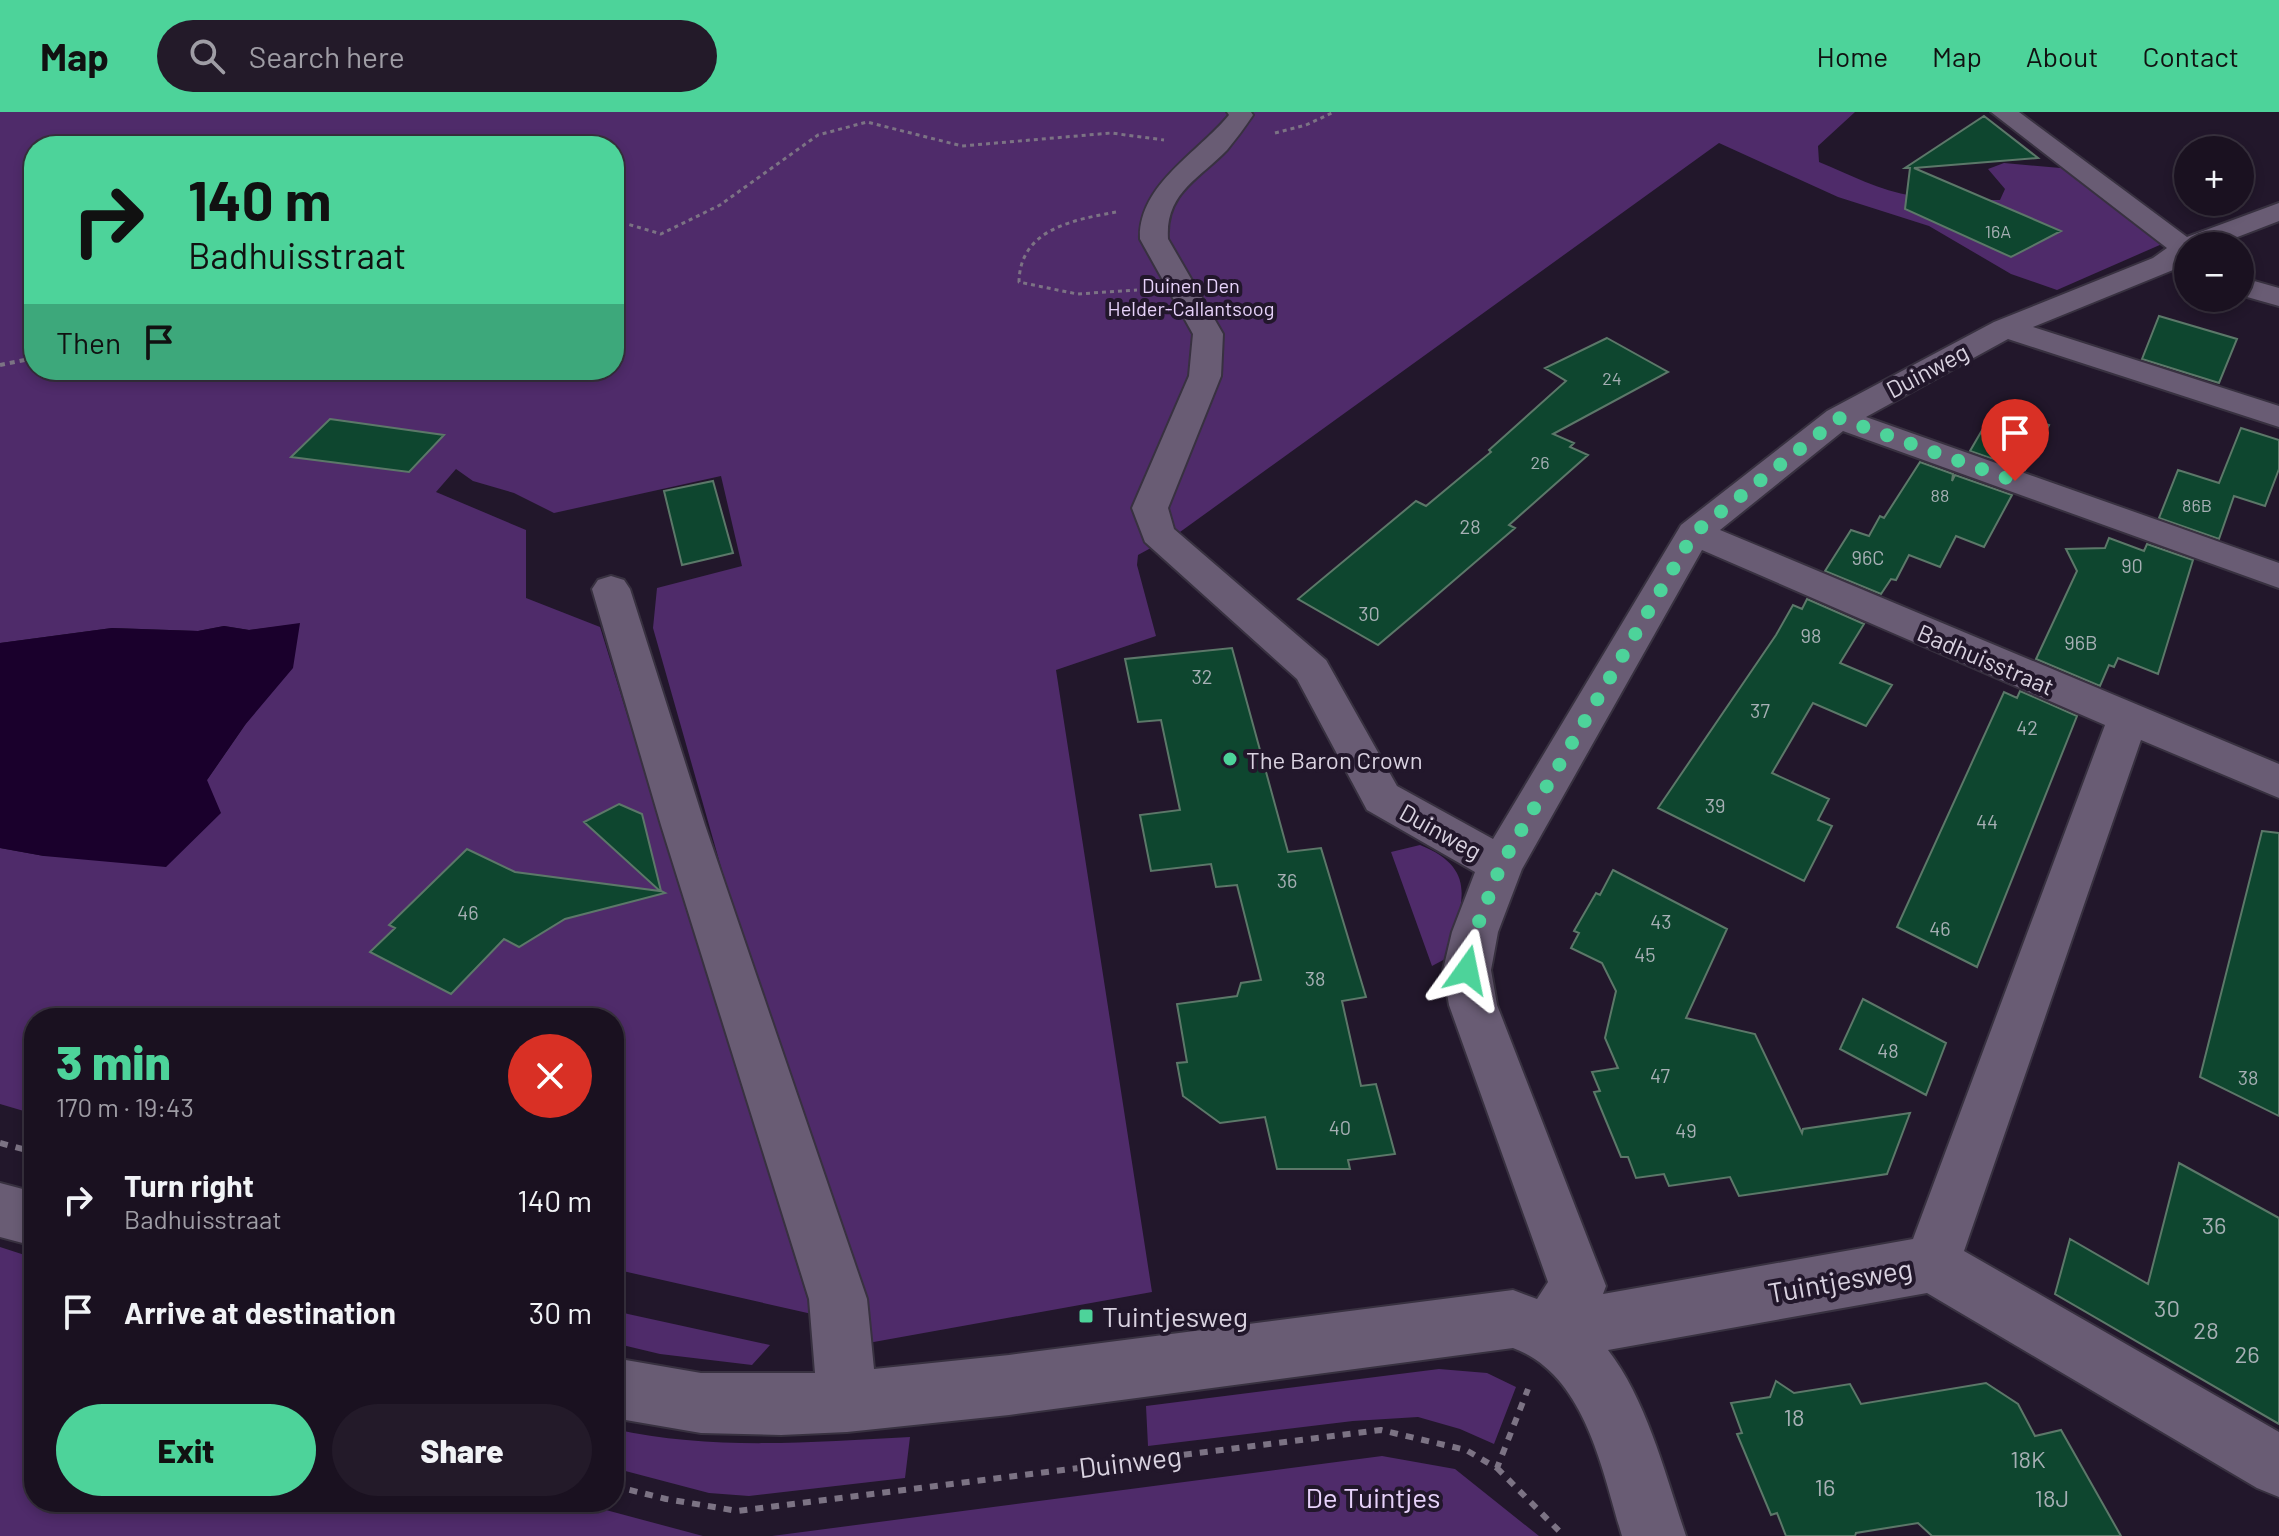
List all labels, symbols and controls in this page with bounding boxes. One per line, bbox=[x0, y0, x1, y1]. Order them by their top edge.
search box bbox=[157, 20, 717, 92]
text: Map bbox=[40, 33, 109, 79]
icon: search bbox=[185, 34, 229, 78]
text: Search here bbox=[249, 38, 405, 74]
text: Home bbox=[1817, 39, 1888, 73]
text: Map bbox=[1932, 39, 1982, 73]
text: About bbox=[2026, 39, 2098, 73]
text: Contact bbox=[2142, 39, 2239, 73]
map controls bbox=[2174, 136, 2254, 312]
button: + bbox=[2174, 136, 2254, 216]
text: 140 m bbox=[188, 165, 332, 232]
icon: right bbox=[56, 168, 160, 272]
house number: 16A bbox=[1985, 220, 2011, 242]
button: − bbox=[2174, 232, 2254, 312]
text: Badhuisstraat bbox=[188, 233, 406, 276]
park label: Duinen Den Helder-Callantsoog bbox=[1108, 273, 1274, 320]
icon: arrive bbox=[137, 320, 181, 364]
text: Then bbox=[56, 324, 121, 360]
street label: Duinweg bbox=[1881, 336, 1973, 404]
house number: 24 bbox=[1602, 367, 1622, 389]
pin bbox=[1981, 399, 2049, 481]
icon: arrive bbox=[1993, 411, 2037, 455]
house number: 26 bbox=[1531, 451, 1549, 473]
house number: 88 bbox=[1931, 484, 1949, 506]
house number: 86B bbox=[2182, 494, 2212, 516]
house number: 28 bbox=[1459, 514, 1481, 538]
house number: 96C bbox=[1852, 545, 1884, 569]
house number: 90 bbox=[2121, 553, 2143, 577]
house number: 30 bbox=[1358, 601, 1380, 625]
street label: Badhuisstraat bbox=[1913, 617, 2059, 701]
house number: 98 bbox=[1801, 623, 1821, 647]
house number: 96B bbox=[2064, 630, 2098, 654]
house number: 32 bbox=[1191, 664, 1213, 688]
house number: 37 bbox=[1750, 698, 1770, 722]
house number: 42 bbox=[2016, 715, 2038, 739]
place label: The Baron Crown bbox=[1246, 745, 1423, 774]
marker: The Baron Crown bbox=[1221, 750, 1239, 768]
house number: 39 bbox=[1705, 793, 1725, 817]
street label: Duinweg bbox=[1395, 797, 1487, 865]
house number: 44 bbox=[1976, 809, 1998, 833]
house number: 36 bbox=[1277, 868, 1297, 892]
house number: 46 bbox=[457, 900, 479, 924]
house number: 43 bbox=[1650, 909, 1672, 933]
house number: 46 bbox=[1929, 916, 1951, 940]
position arrow bbox=[1425, 928, 1509, 1012]
house number: 45 bbox=[1634, 942, 1656, 966]
house number: 38 bbox=[1305, 966, 1325, 990]
text: 3 min bbox=[56, 1032, 171, 1090]
button: close bbox=[508, 1034, 592, 1118]
house number: 48 bbox=[1877, 1038, 1899, 1062]
house number: 47 bbox=[1650, 1063, 1670, 1087]
house number: 38 bbox=[2238, 1065, 2258, 1089]
text: 170 m · 19:43 bbox=[56, 1091, 194, 1122]
house number: 40 bbox=[1329, 1115, 1351, 1139]
house number: 49 bbox=[1675, 1118, 1697, 1142]
text: Turn right bbox=[124, 1167, 254, 1203]
icon: right bbox=[56, 1178, 100, 1222]
text: 140 m bbox=[517, 1182, 592, 1218]
text: Badhuisstraat bbox=[124, 1203, 282, 1234]
house number: 36 bbox=[2202, 1210, 2226, 1239]
street label: Tuintjesweg bbox=[1765, 1251, 1915, 1309]
icon: arrive bbox=[56, 1290, 100, 1334]
house number: 30 bbox=[2154, 1293, 2180, 1322]
text: Arrive at destination bbox=[124, 1294, 396, 1330]
text: 30 m bbox=[529, 1294, 592, 1330]
place label: Tuintjesweg bbox=[1102, 1299, 1248, 1333]
marker: Tuintjesweg bbox=[1077, 1307, 1095, 1325]
house number: 28 bbox=[2193, 1315, 2219, 1344]
house number: 26 bbox=[2234, 1339, 2260, 1368]
house number: 18 bbox=[1784, 1402, 1804, 1431]
button: Exit bbox=[56, 1404, 316, 1496]
button: Share bbox=[332, 1404, 592, 1496]
street label: Duinweg bbox=[1077, 1438, 1183, 1484]
house number: 18K bbox=[2010, 1444, 2046, 1473]
house number: 16 bbox=[1815, 1472, 1835, 1501]
park label: De Tuintjes bbox=[1306, 1480, 1441, 1514]
house number: 18J bbox=[2035, 1483, 2069, 1512]

